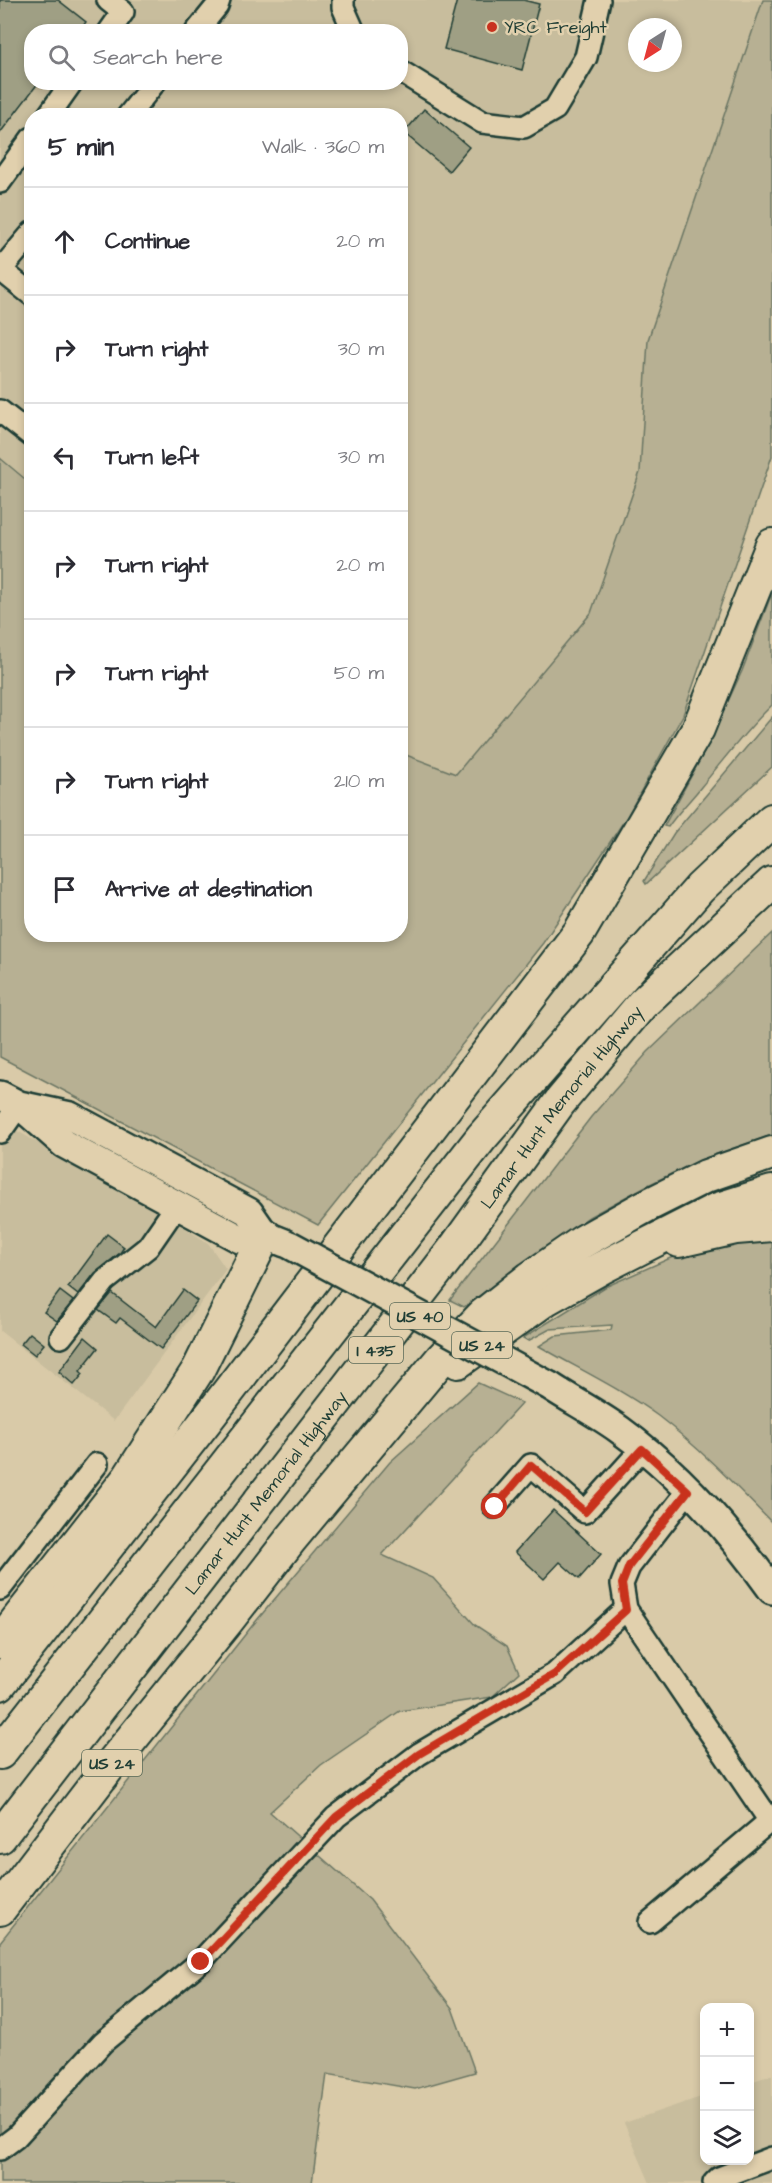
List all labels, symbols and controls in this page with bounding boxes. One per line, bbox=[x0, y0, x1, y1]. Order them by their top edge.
place label: YRC Freight bbox=[504, 15, 607, 41]
north arrow bbox=[628, 18, 682, 72]
marker: YRC Freight bbox=[485, 20, 499, 34]
search box bbox=[24, 24, 408, 90]
icon: search bbox=[45, 41, 78, 74]
text: Search here bbox=[93, 42, 223, 73]
text: 5 min bbox=[48, 129, 114, 165]
text: Walk · 360 m bbox=[262, 133, 384, 161]
icon: ahead bbox=[48, 225, 81, 258]
text: Continue bbox=[105, 226, 190, 257]
text: 20 m bbox=[336, 227, 384, 255]
icon: right bbox=[48, 333, 81, 366]
text: Turn right bbox=[105, 334, 208, 365]
text: 30 m bbox=[338, 335, 384, 363]
icon: left bbox=[48, 441, 81, 474]
text: Turn left bbox=[105, 442, 199, 473]
text: 30 m bbox=[338, 443, 384, 471]
icon: right bbox=[48, 549, 81, 582]
text: Turn right bbox=[105, 550, 208, 581]
text: 20 m bbox=[336, 551, 384, 579]
icon: right bbox=[48, 657, 81, 690]
text: Turn right bbox=[105, 658, 208, 689]
text: 50 m bbox=[334, 659, 384, 687]
icon: right bbox=[48, 765, 81, 798]
text: Turn right bbox=[105, 766, 208, 797]
text: 210 m bbox=[334, 767, 384, 795]
icon: arrive bbox=[48, 873, 81, 906]
text: Arrive at destination bbox=[105, 874, 312, 905]
street label: Lamar Hunt Memorial Highway bbox=[475, 1000, 650, 1214]
road number: US 40 bbox=[390, 1303, 450, 1329]
road number: US 24 bbox=[452, 1332, 512, 1358]
road number: I 435 bbox=[349, 1337, 403, 1363]
street label: Lamar Hunt Memorial Highway bbox=[179, 1386, 354, 1600]
route start bbox=[481, 1493, 507, 1519]
road number: US 24 bbox=[82, 1750, 142, 1776]
route end bbox=[187, 1948, 213, 1974]
map controls bbox=[700, 2003, 754, 2165]
button: + bbox=[700, 2003, 754, 2057]
button: − bbox=[700, 2057, 754, 2111]
button: layers bbox=[700, 2111, 754, 2165]

